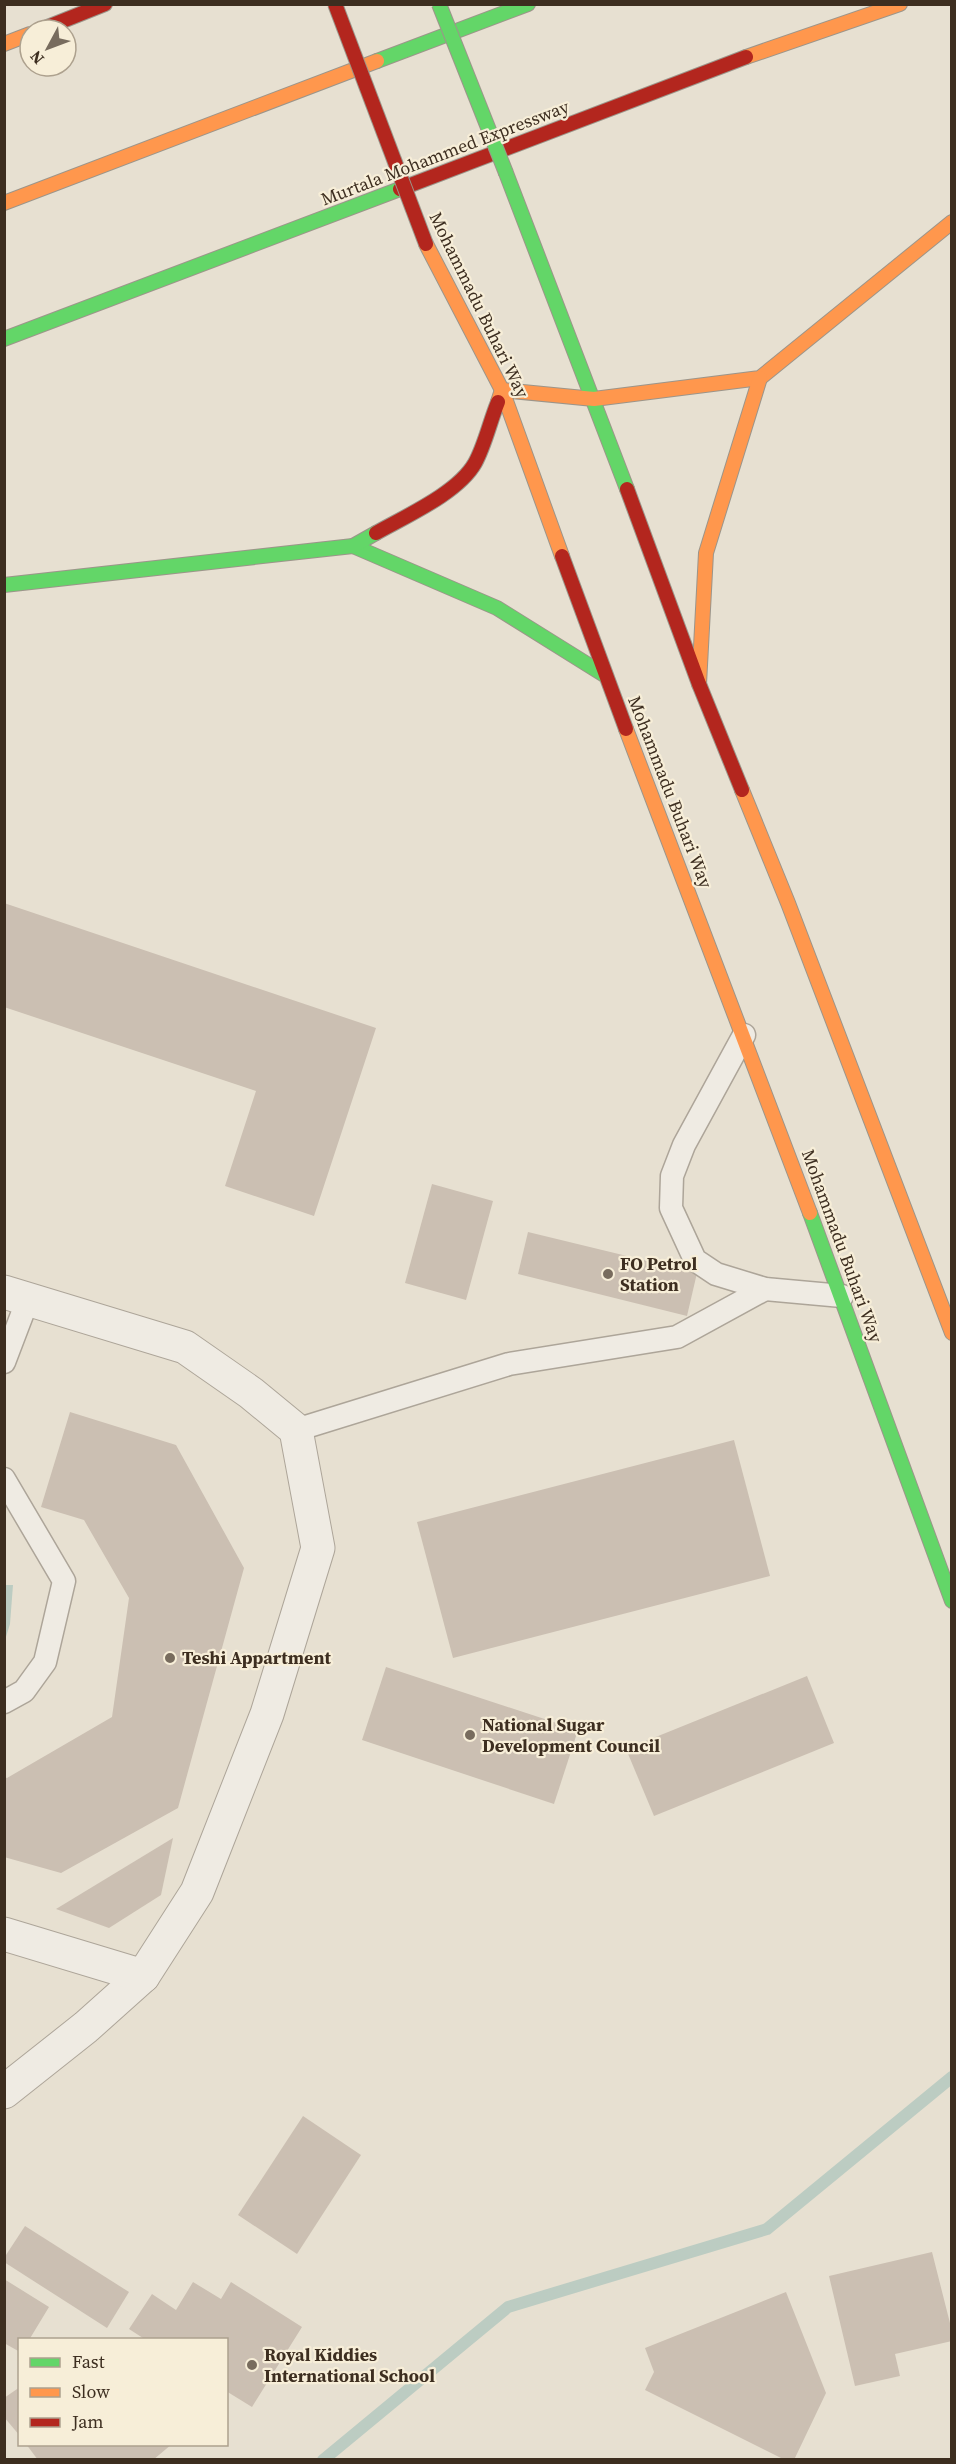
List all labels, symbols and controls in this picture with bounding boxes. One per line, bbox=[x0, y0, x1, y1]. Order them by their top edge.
north arrow bbox=[18, 18, 78, 78]
text: N bbox=[24, 46, 49, 69]
street label: Murtala Mohammed Expressway bbox=[317, 93, 573, 211]
street label: Mohammadu Buhari Way bbox=[423, 208, 536, 403]
street label: Mohammadu Buhari Way bbox=[622, 692, 719, 892]
street label: Mohammadu Buhari Way bbox=[796, 1146, 889, 1347]
place label: FO Petrol Station bbox=[620, 1251, 697, 1297]
marker: FO Petrol Station bbox=[601, 1267, 615, 1281]
place label: Teshi Appartment bbox=[182, 1645, 331, 1670]
marker: Teshi Appartment bbox=[163, 1651, 177, 1665]
place label: National Sugar Development Council bbox=[482, 1712, 660, 1758]
marker: National Sugar Development Council bbox=[463, 1728, 477, 1742]
legend bbox=[18, 2338, 228, 2446]
place label: Royal Kiddies International School bbox=[264, 2342, 435, 2388]
text: Fast bbox=[72, 2349, 105, 2374]
marker: Royal Kiddies International School bbox=[245, 2358, 259, 2372]
text: Slow bbox=[72, 2379, 110, 2404]
text: Jam bbox=[71, 2409, 104, 2434]

